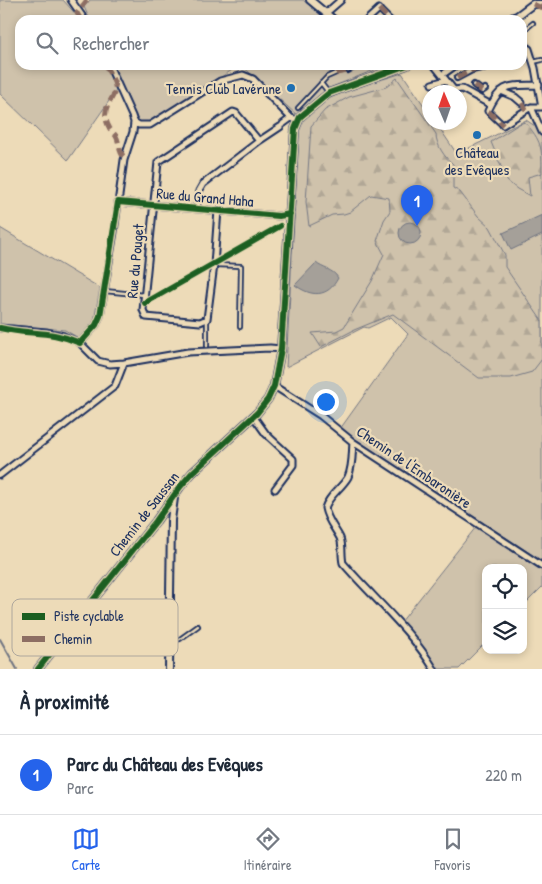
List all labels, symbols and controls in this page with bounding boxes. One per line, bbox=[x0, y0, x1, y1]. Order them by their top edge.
search box bbox=[15, 15, 527, 70]
icon: search bbox=[33, 29, 61, 57]
text: Rechercher bbox=[73, 30, 150, 56]
place label: Tennis Club Lavérune bbox=[166, 78, 281, 99]
marker: Tennis Club Lavérune bbox=[285, 82, 297, 94]
north arrow bbox=[422, 85, 467, 130]
marker: Château des Evêques bbox=[471, 129, 483, 141]
place label: Château des Evêques bbox=[445, 142, 509, 180]
street label: Rue du Grand Haha bbox=[155, 182, 255, 212]
pin: 1 bbox=[401, 185, 433, 226]
street label: Rue du Pouget bbox=[121, 222, 149, 299]
your location bbox=[313, 389, 339, 415]
street label: Chemin de l'Embaronière bbox=[352, 421, 476, 513]
street label: Chemin de Saussan bbox=[104, 467, 184, 561]
map controls bbox=[482, 564, 527, 654]
button: locate bbox=[482, 564, 527, 609]
legend bbox=[12, 599, 178, 656]
text: Piste cyclable bbox=[54, 606, 124, 626]
button: layers bbox=[482, 609, 527, 654]
text: Chemin bbox=[54, 629, 92, 648]
text: À proximité bbox=[20, 687, 109, 716]
text: Parc du Château des Evêques bbox=[67, 751, 263, 777]
text: 1 bbox=[33, 764, 39, 786]
text: 220 m bbox=[485, 764, 522, 786]
text: Parc bbox=[67, 777, 93, 799]
tab: Carte bbox=[72, 825, 100, 874]
tab: Itinéraire bbox=[243, 825, 292, 874]
tab: Favoris bbox=[435, 825, 470, 874]

